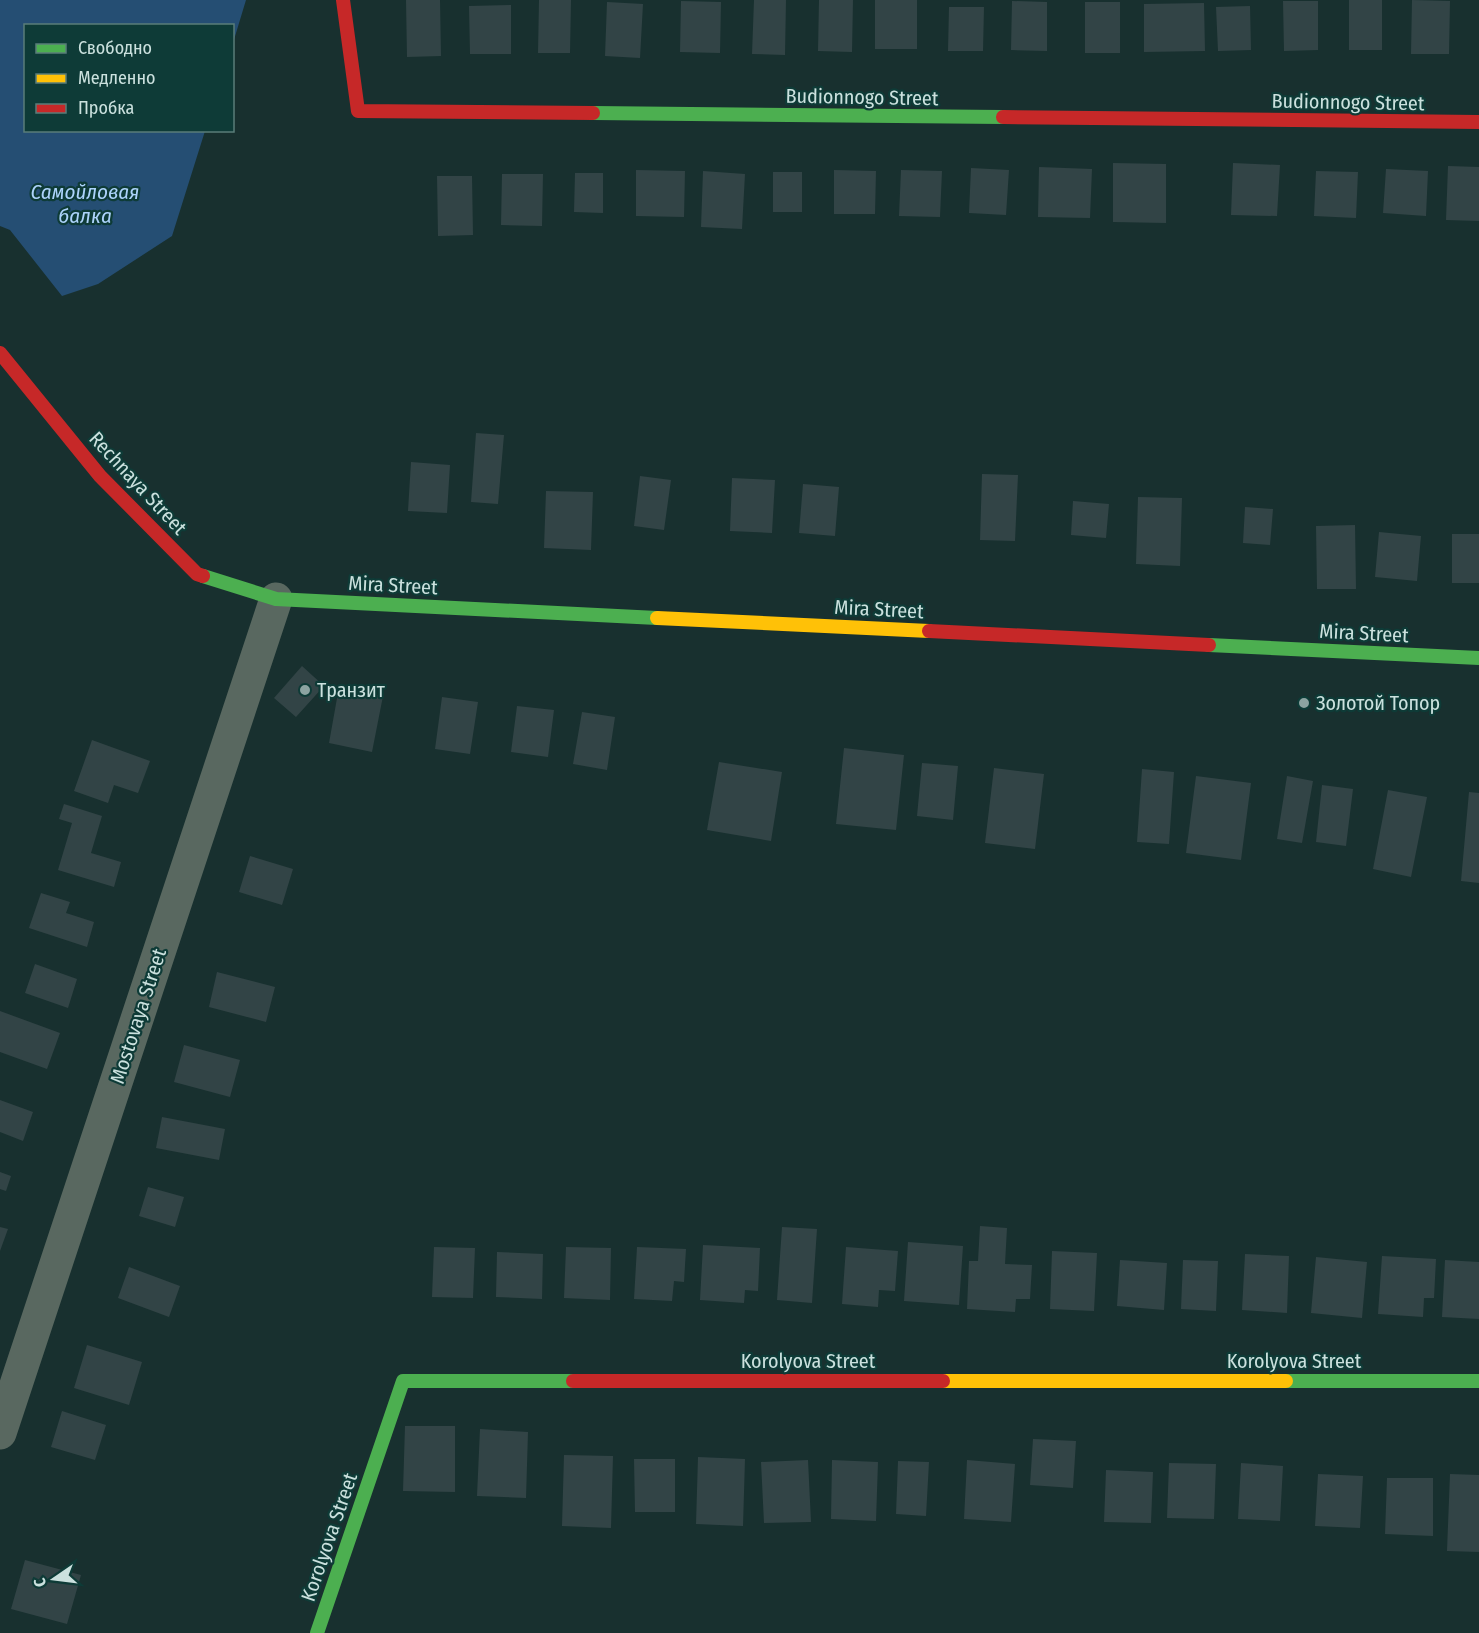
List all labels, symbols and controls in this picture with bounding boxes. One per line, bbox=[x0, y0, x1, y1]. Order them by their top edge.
legend bbox=[24, 24, 234, 132]
text: Свободно bbox=[78, 37, 152, 59]
text: Медленно bbox=[78, 67, 156, 89]
street label: Budionnogo Street bbox=[785, 84, 939, 110]
street label: Budionnogo Street bbox=[1271, 89, 1425, 115]
text: Пробка bbox=[78, 97, 134, 119]
water label: Самойловая балка bbox=[31, 179, 139, 229]
street label: Rechnaya Street bbox=[84, 427, 192, 540]
street label: Mira Street bbox=[348, 571, 439, 599]
street label: Mira Street bbox=[834, 595, 925, 623]
street label: Mira Street bbox=[1319, 619, 1410, 647]
place label: Транзит bbox=[317, 678, 386, 702]
marker: Транзит bbox=[298, 683, 312, 697]
place label: Золотой Топор bbox=[1316, 691, 1440, 715]
marker: Золотой Топор bbox=[1297, 696, 1311, 710]
street label: Mostovaya Street bbox=[105, 945, 171, 1086]
street label: Korolyova Street bbox=[741, 1349, 876, 1373]
street label: Korolyova Street bbox=[1227, 1349, 1362, 1373]
street label: Korolyova Street bbox=[296, 1469, 362, 1604]
north arrow bbox=[24, 1549, 84, 1609]
text: С bbox=[30, 1576, 50, 1589]

